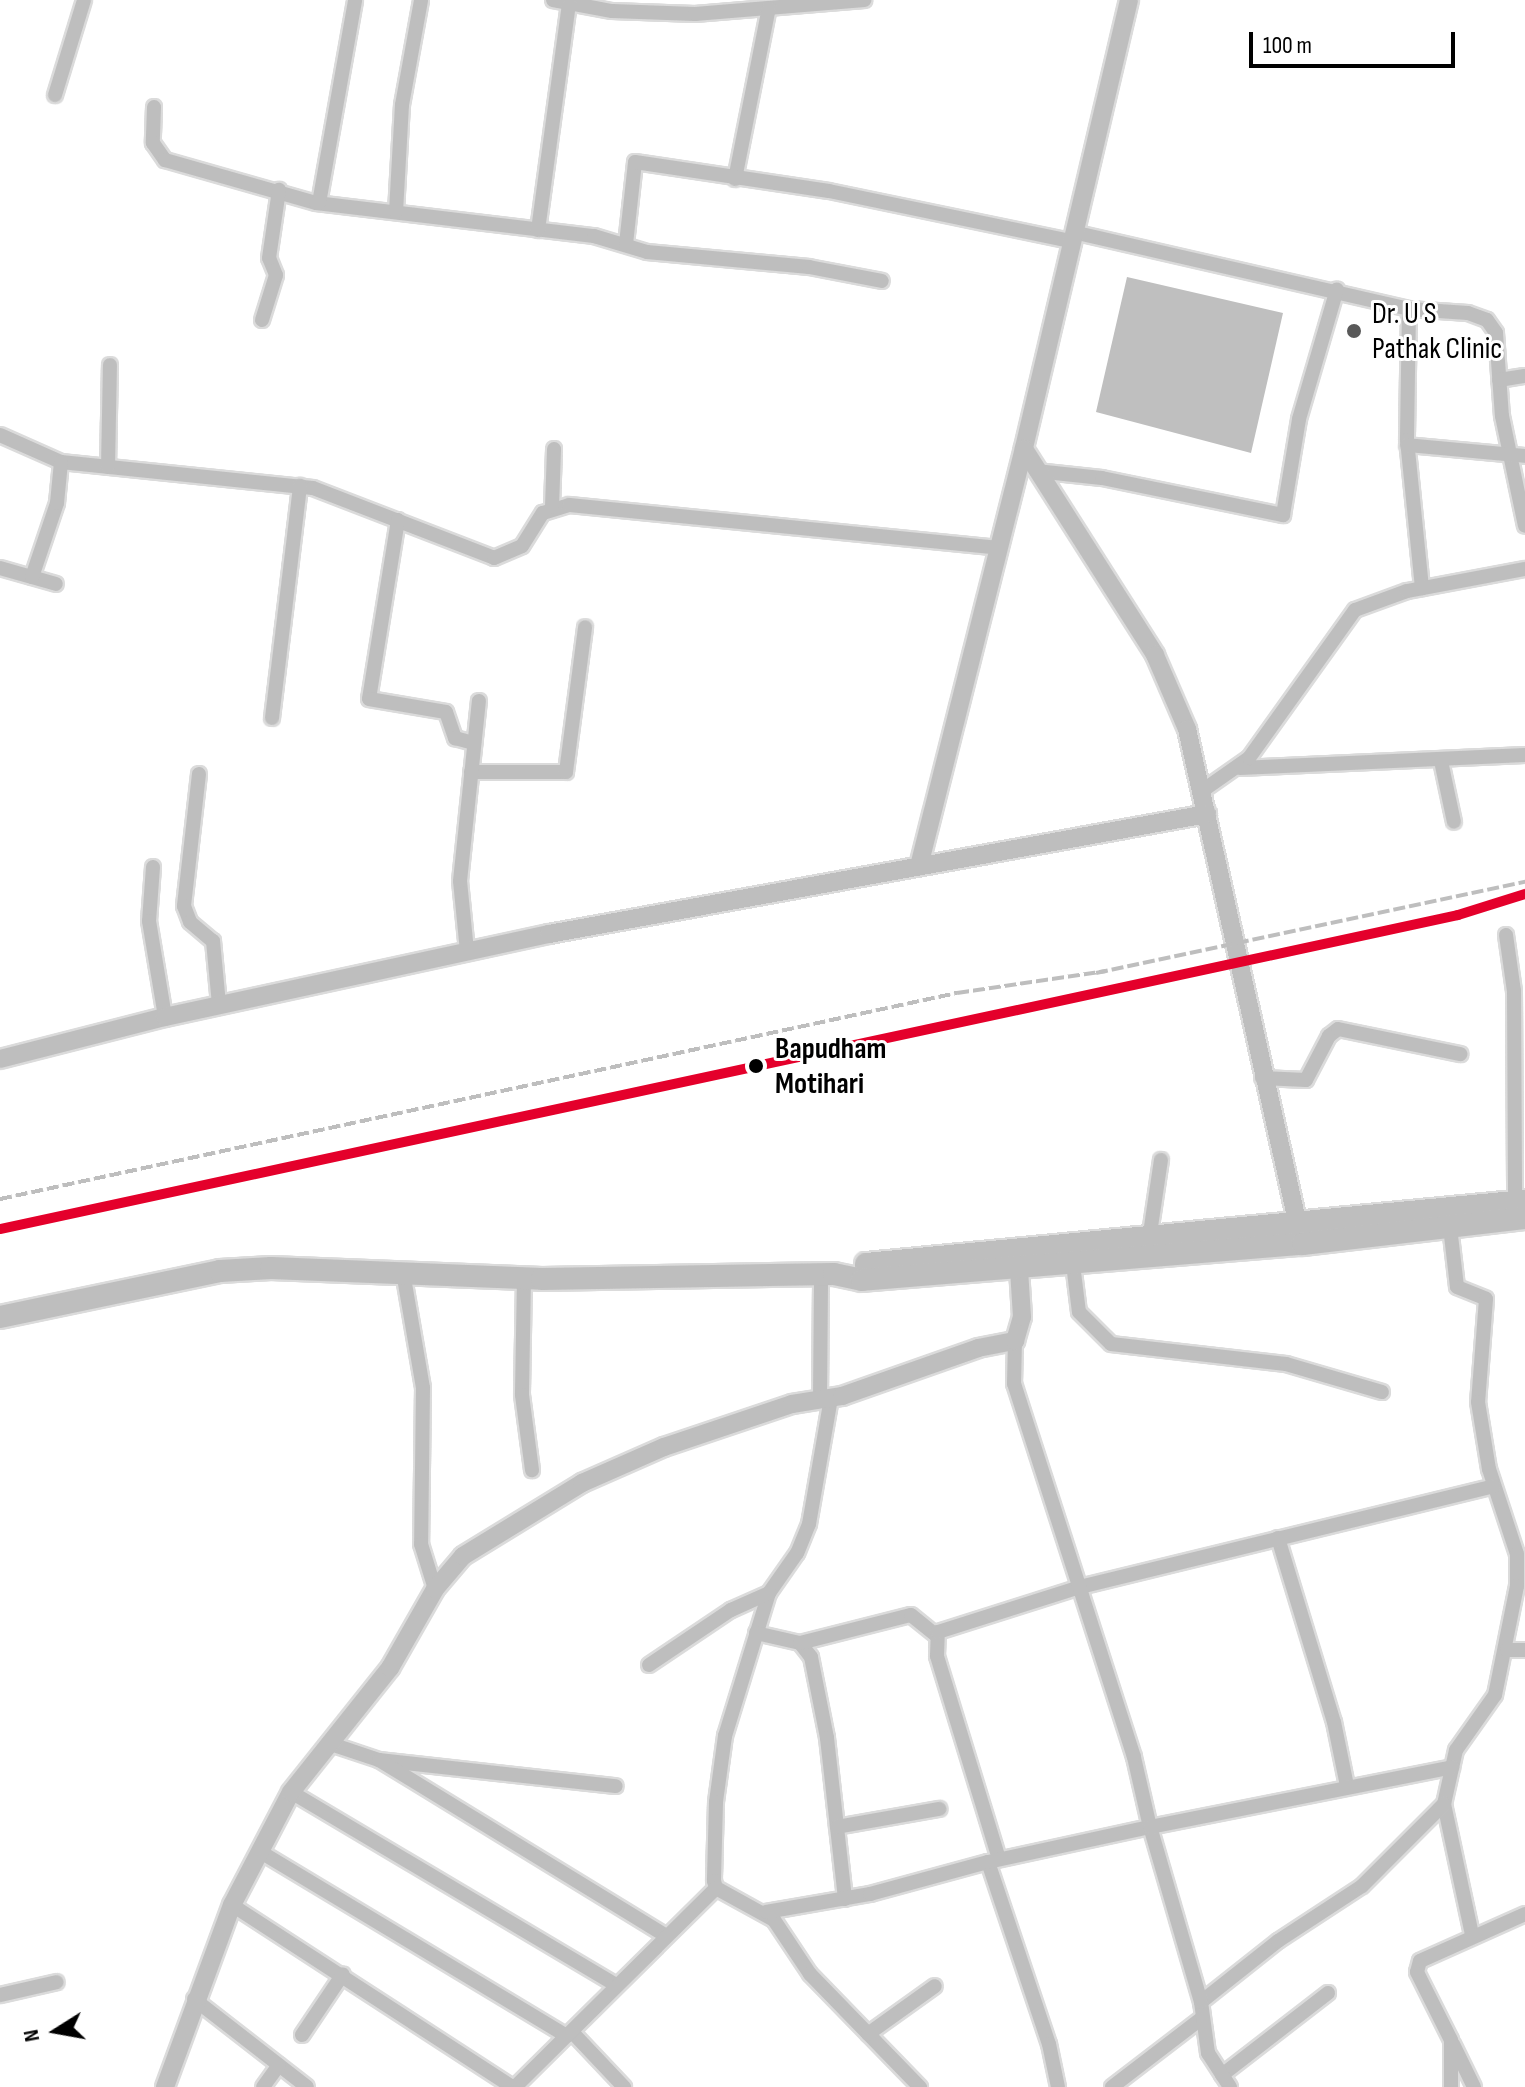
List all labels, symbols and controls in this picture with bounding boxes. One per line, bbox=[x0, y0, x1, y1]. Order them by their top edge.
scale bar bbox=[1253, 16, 1459, 66]
text: 100 m bbox=[1263, 31, 1312, 60]
place label: Dr. U S Pathak Clinic bbox=[1372, 296, 1502, 366]
marker: Dr. U S Pathak Clinic bbox=[1343, 320, 1365, 342]
place label: Bapudham Motihari bbox=[775, 1031, 886, 1102]
marker: Bapudham Motihari bbox=[744, 1054, 768, 1078]
north arrow bbox=[16, 1991, 96, 2071]
text: N bbox=[18, 2027, 46, 2044]

